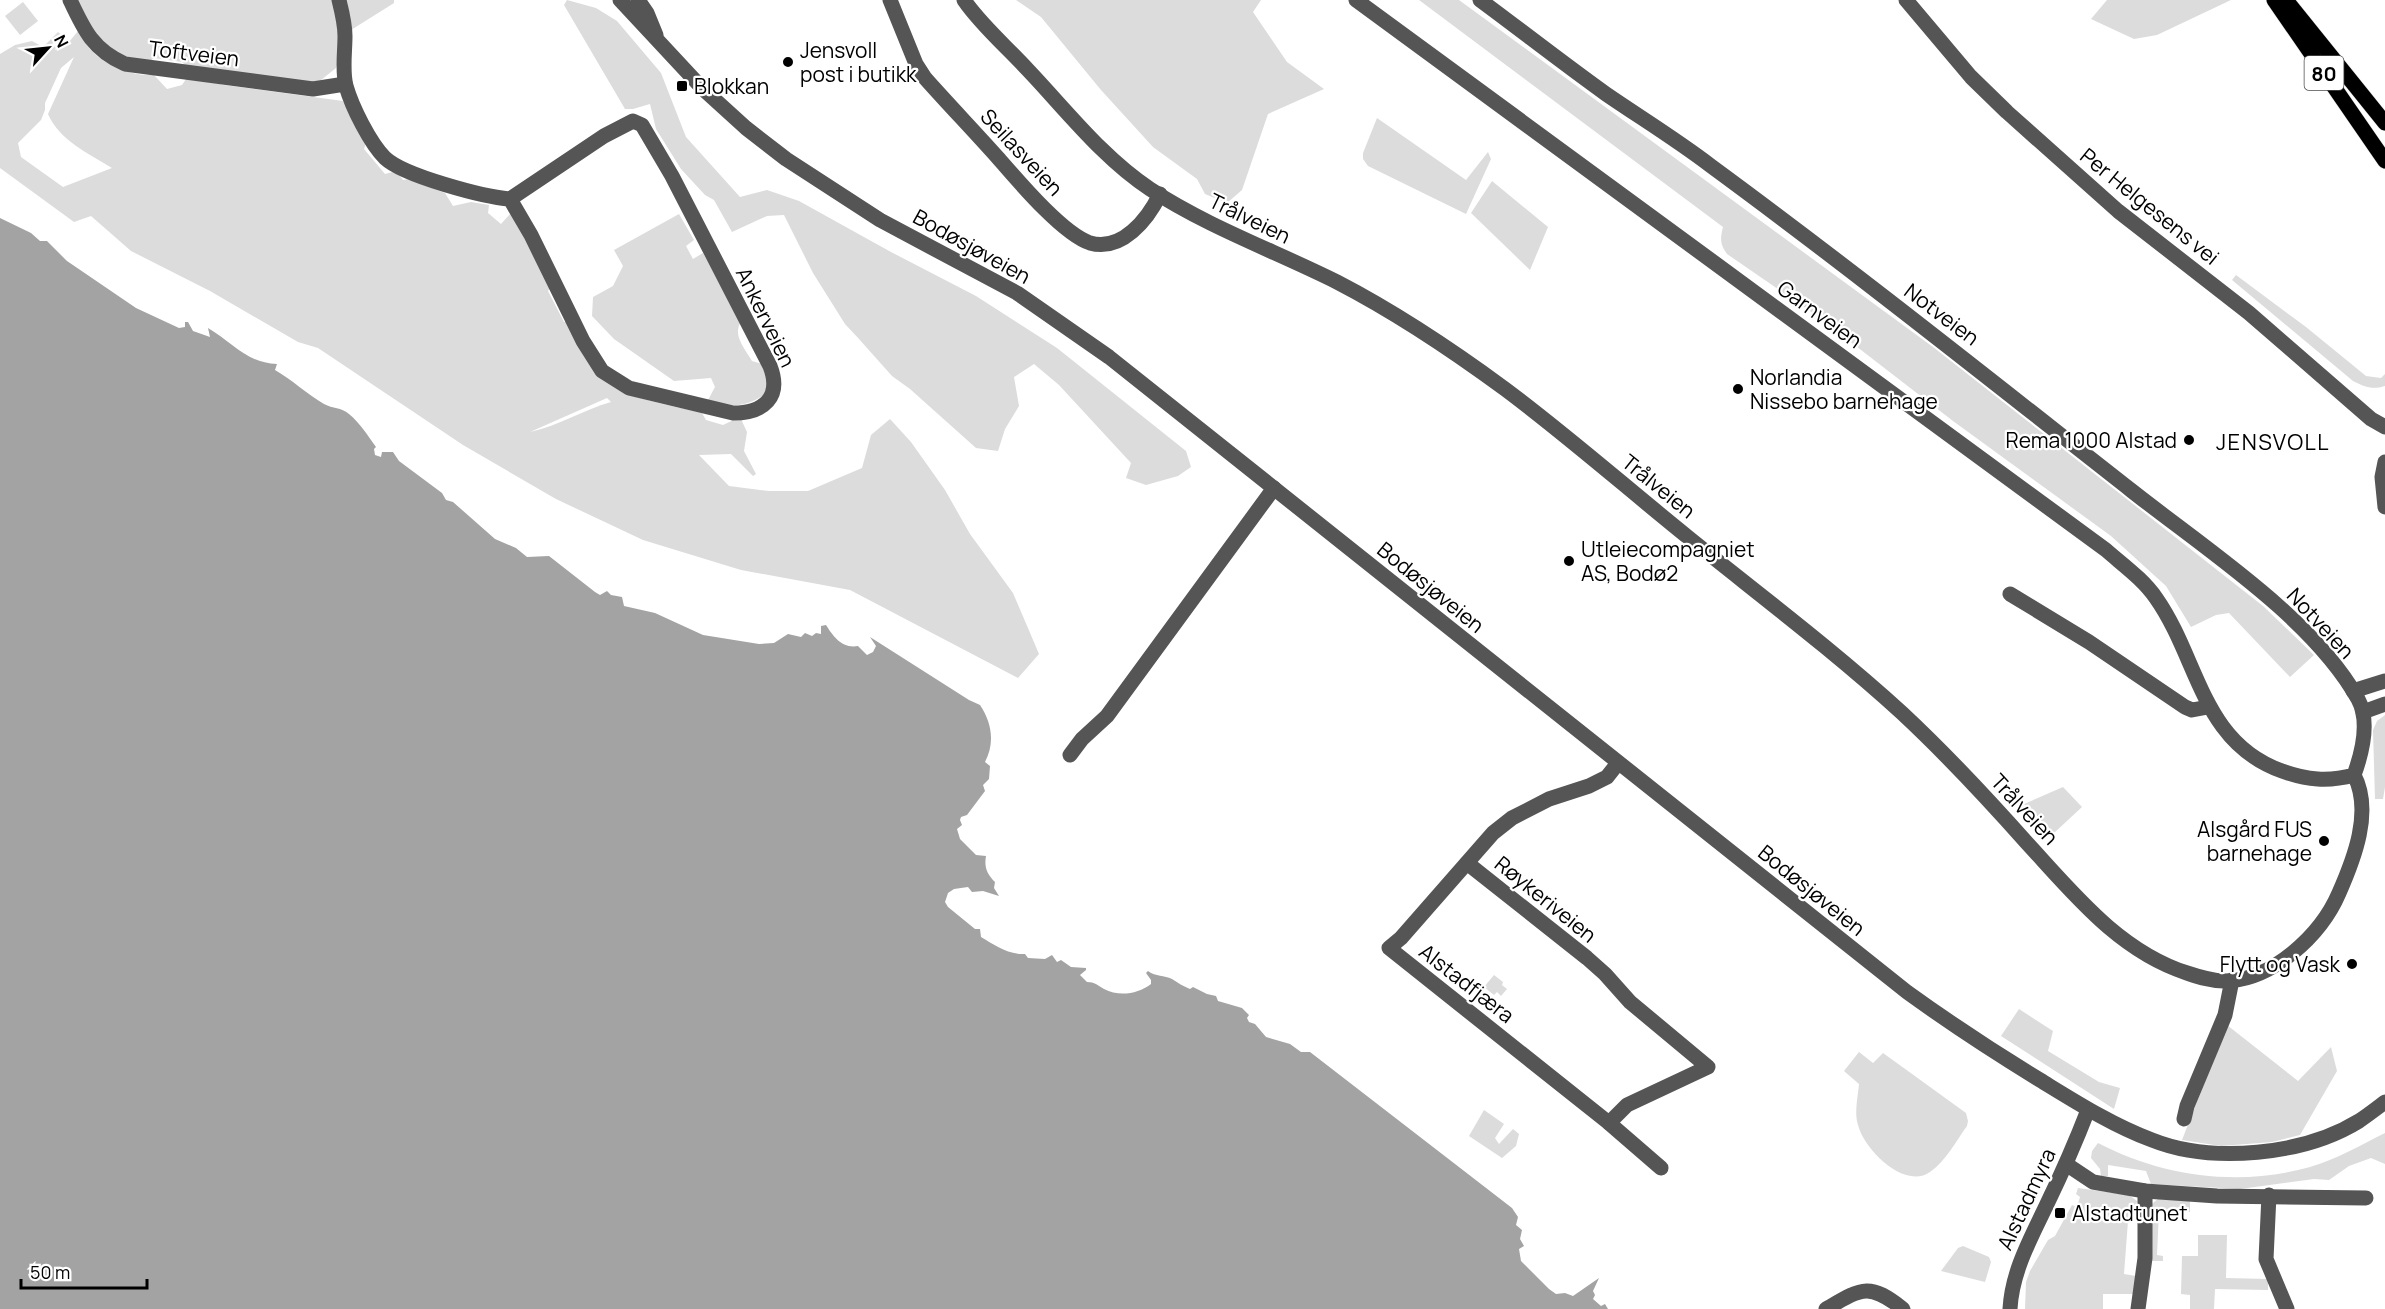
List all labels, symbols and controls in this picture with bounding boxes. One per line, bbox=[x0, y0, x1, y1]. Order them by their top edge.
north arrow bbox=[18, 18, 78, 78]
text: N bbox=[49, 31, 74, 51]
street label: Toftveien bbox=[147, 34, 241, 72]
place label: Jensvoll post i butikk bbox=[800, 36, 917, 88]
marker: Jensvoll post i butikk bbox=[781, 55, 795, 69]
road number: 80 bbox=[2304, 56, 2344, 90]
place label: Blokkan bbox=[694, 72, 769, 100]
marker: Blokkan bbox=[675, 79, 689, 93]
street label: Seilasveien bbox=[975, 103, 1069, 201]
street label: Per Helgesens vei bbox=[2075, 141, 2225, 271]
street label: Trålveien bbox=[1205, 186, 1295, 250]
street label: Bodøsjøveien bbox=[908, 202, 1036, 290]
street label: Ankerveien bbox=[730, 262, 802, 372]
street label: Garnveien bbox=[1772, 274, 1868, 354]
street label: Notveien bbox=[1899, 277, 1985, 351]
place label: Norlandia Nissebo barnehage bbox=[1750, 363, 1938, 415]
marker: Norlandia Nissebo barnehage bbox=[1731, 382, 1745, 396]
place label: Rema 1000 Alstad bbox=[2006, 426, 2177, 454]
district label: JENSVOLL bbox=[2216, 427, 2330, 457]
marker: Rema 1000 Alstad bbox=[2182, 433, 2196, 447]
street label: Trålveien bbox=[1616, 448, 1702, 524]
street label: Bodøsjøveien bbox=[1372, 535, 1490, 639]
place label: Utleiecompagniet AS, Bodø2 bbox=[1581, 535, 1755, 587]
marker: Utleiecompagniet AS, Bodø2 bbox=[1562, 554, 1576, 568]
street label: Notveien bbox=[2281, 582, 2361, 664]
street label: Trålveien bbox=[1985, 768, 2065, 850]
place label: Alsgård FUS barnehage bbox=[2197, 815, 2312, 867]
marker: Alsgård FUS barnehage bbox=[2317, 834, 2331, 848]
street label: Bodøsjøveien bbox=[1753, 838, 1871, 942]
street label: Røykeriveien bbox=[1489, 849, 1603, 949]
street label: Alstadfjæra bbox=[1414, 937, 1520, 1029]
place label: Flytt og Vask bbox=[2220, 950, 2341, 978]
marker: Flytt og Vask bbox=[2345, 957, 2359, 971]
street label: Alstadmyra bbox=[1990, 1144, 2062, 1254]
place label: Alstadtunet bbox=[2072, 1199, 2188, 1227]
marker: Alstadtunet bbox=[2053, 1206, 2067, 1220]
scale bar bbox=[21, 1252, 147, 1290]
text: 50 m bbox=[30, 1260, 70, 1284]

